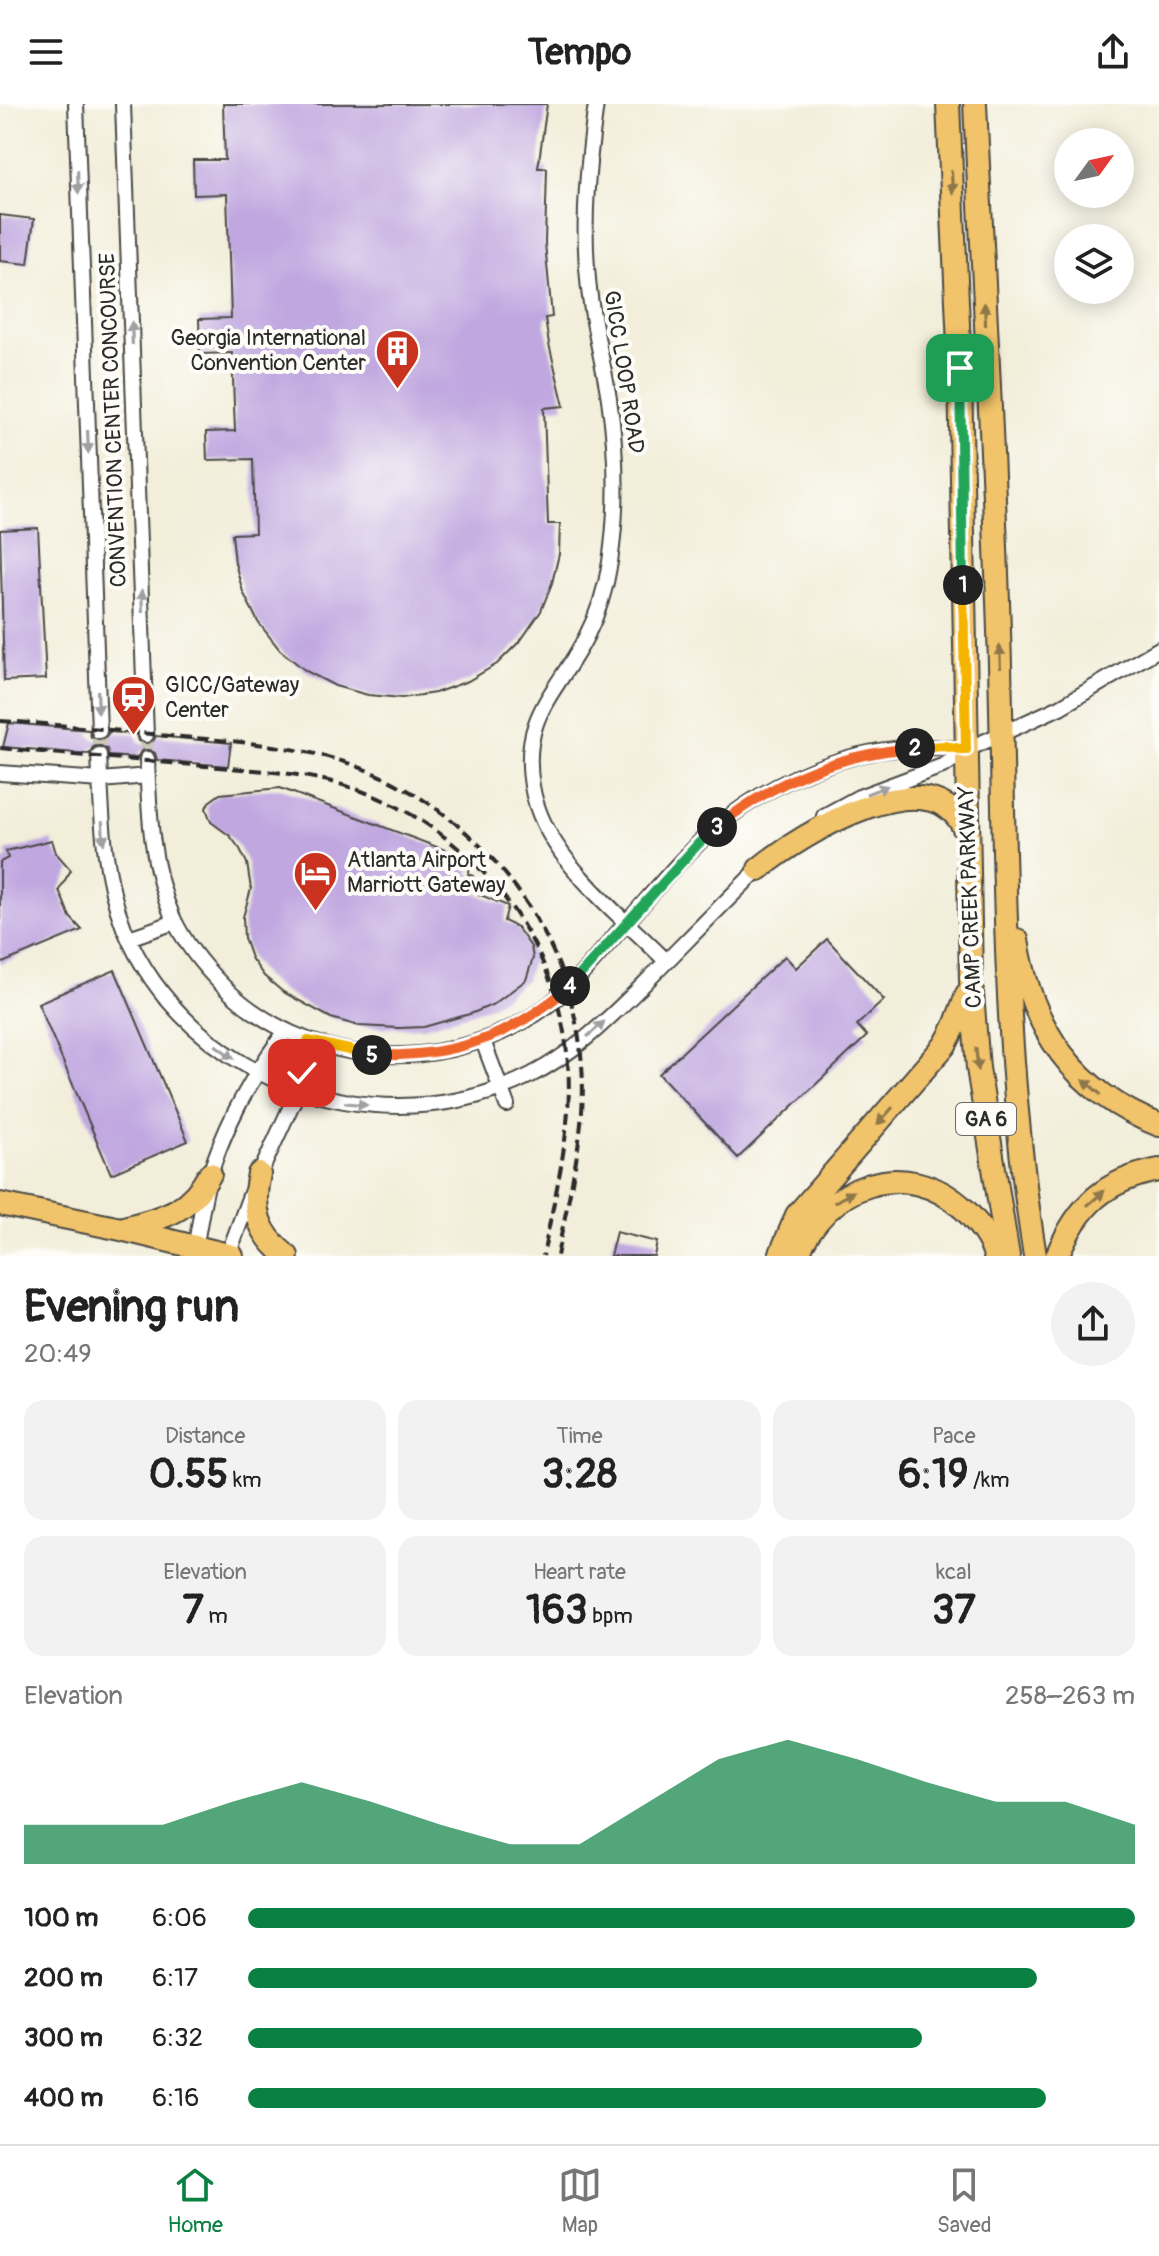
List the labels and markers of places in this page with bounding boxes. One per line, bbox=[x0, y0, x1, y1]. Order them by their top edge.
place label: Georgia International Convention Center bbox=[171, 324, 366, 377]
building icon: Georgia International Convention Center bbox=[373, 327, 421, 390]
pin bbox=[926, 334, 994, 402]
pin: 1 bbox=[943, 565, 983, 605]
place label: GICC/Gateway Center bbox=[165, 671, 299, 724]
station icon: GICC/Gateway Center bbox=[110, 674, 158, 737]
pin: 2 bbox=[895, 728, 935, 768]
pin: 3 bbox=[697, 807, 737, 847]
place label: Atlanta Airport Marriott Gateway bbox=[347, 846, 505, 899]
hotel icon: Atlanta Airport Marriott Gateway bbox=[292, 849, 340, 912]
pin: 4 bbox=[550, 966, 590, 1006]
pin: 5 bbox=[352, 1035, 392, 1075]
pin bbox=[268, 1039, 336, 1107]

